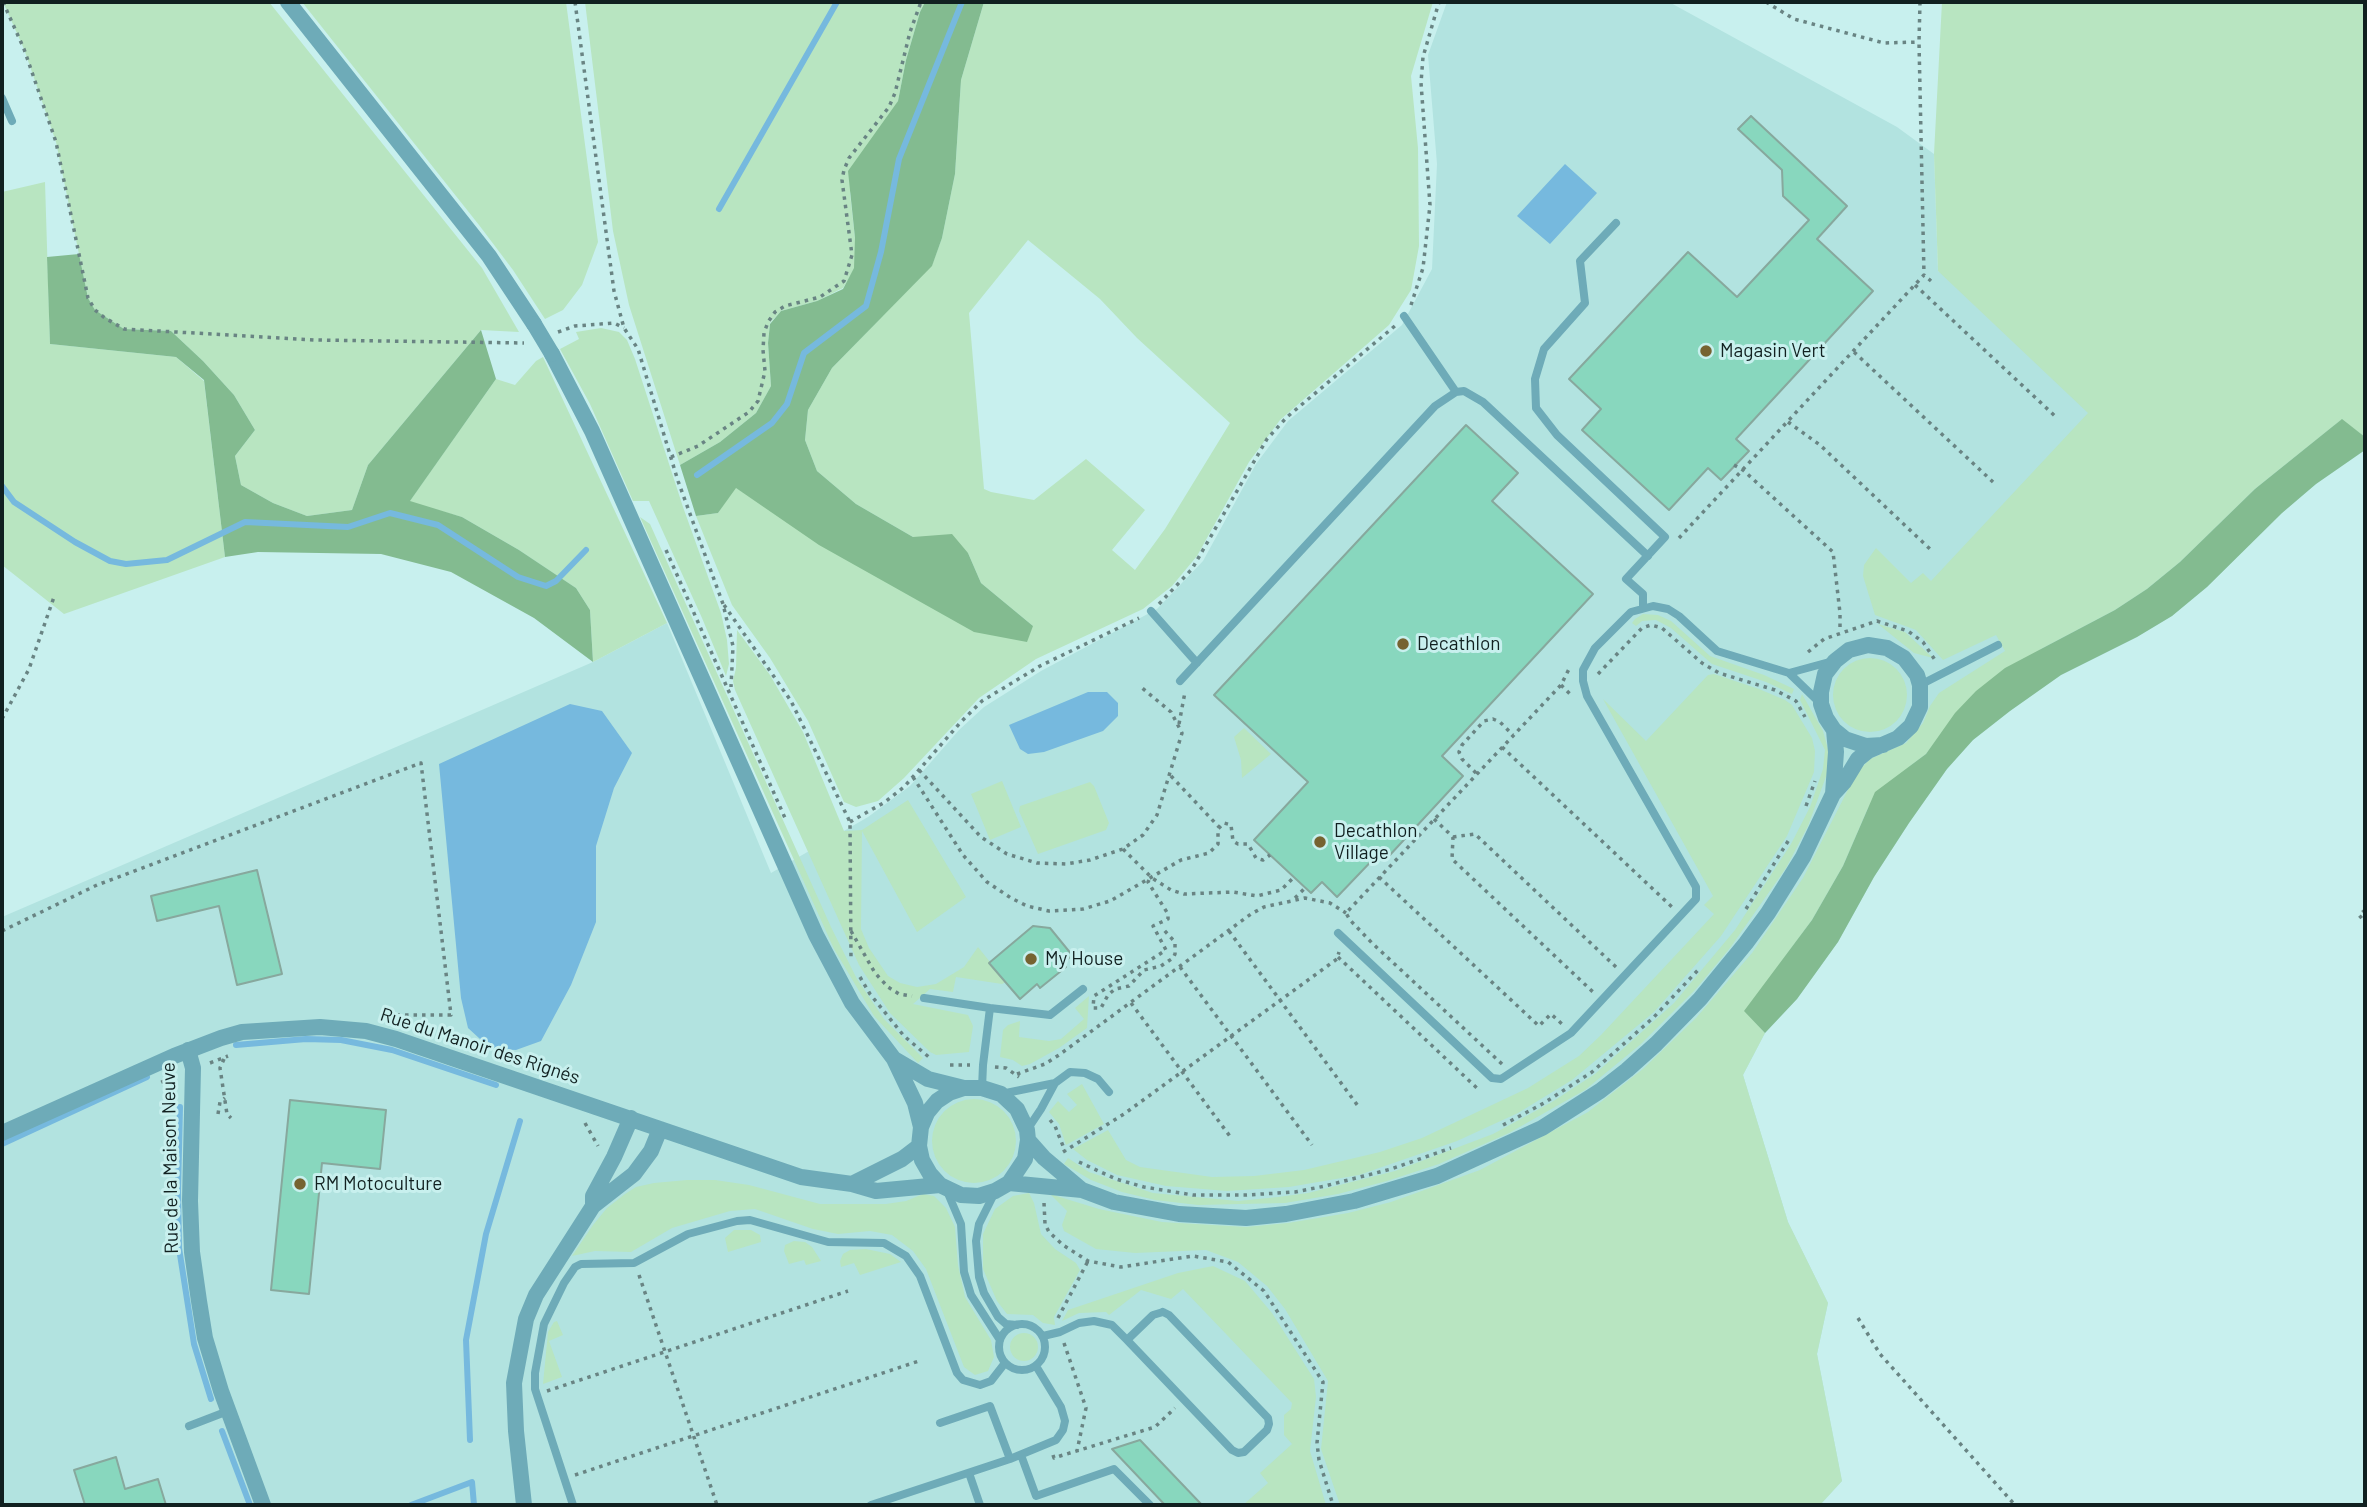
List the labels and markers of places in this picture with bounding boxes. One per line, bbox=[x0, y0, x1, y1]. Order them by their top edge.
place label: Magasin Vert bbox=[1720, 340, 1826, 362]
marker: Magasin Vert bbox=[1698, 343, 1714, 359]
place label: Decathlon bbox=[1417, 633, 1501, 655]
marker: Decathlon bbox=[1395, 636, 1411, 652]
place label: Decathlon Village bbox=[1334, 820, 1418, 864]
marker: Decathlon Village bbox=[1312, 834, 1328, 850]
place label: My House bbox=[1045, 948, 1123, 970]
marker: My House bbox=[1023, 951, 1039, 967]
place label: RM Motoculture bbox=[314, 1173, 442, 1195]
marker: RM Motoculture bbox=[292, 1176, 308, 1192]

